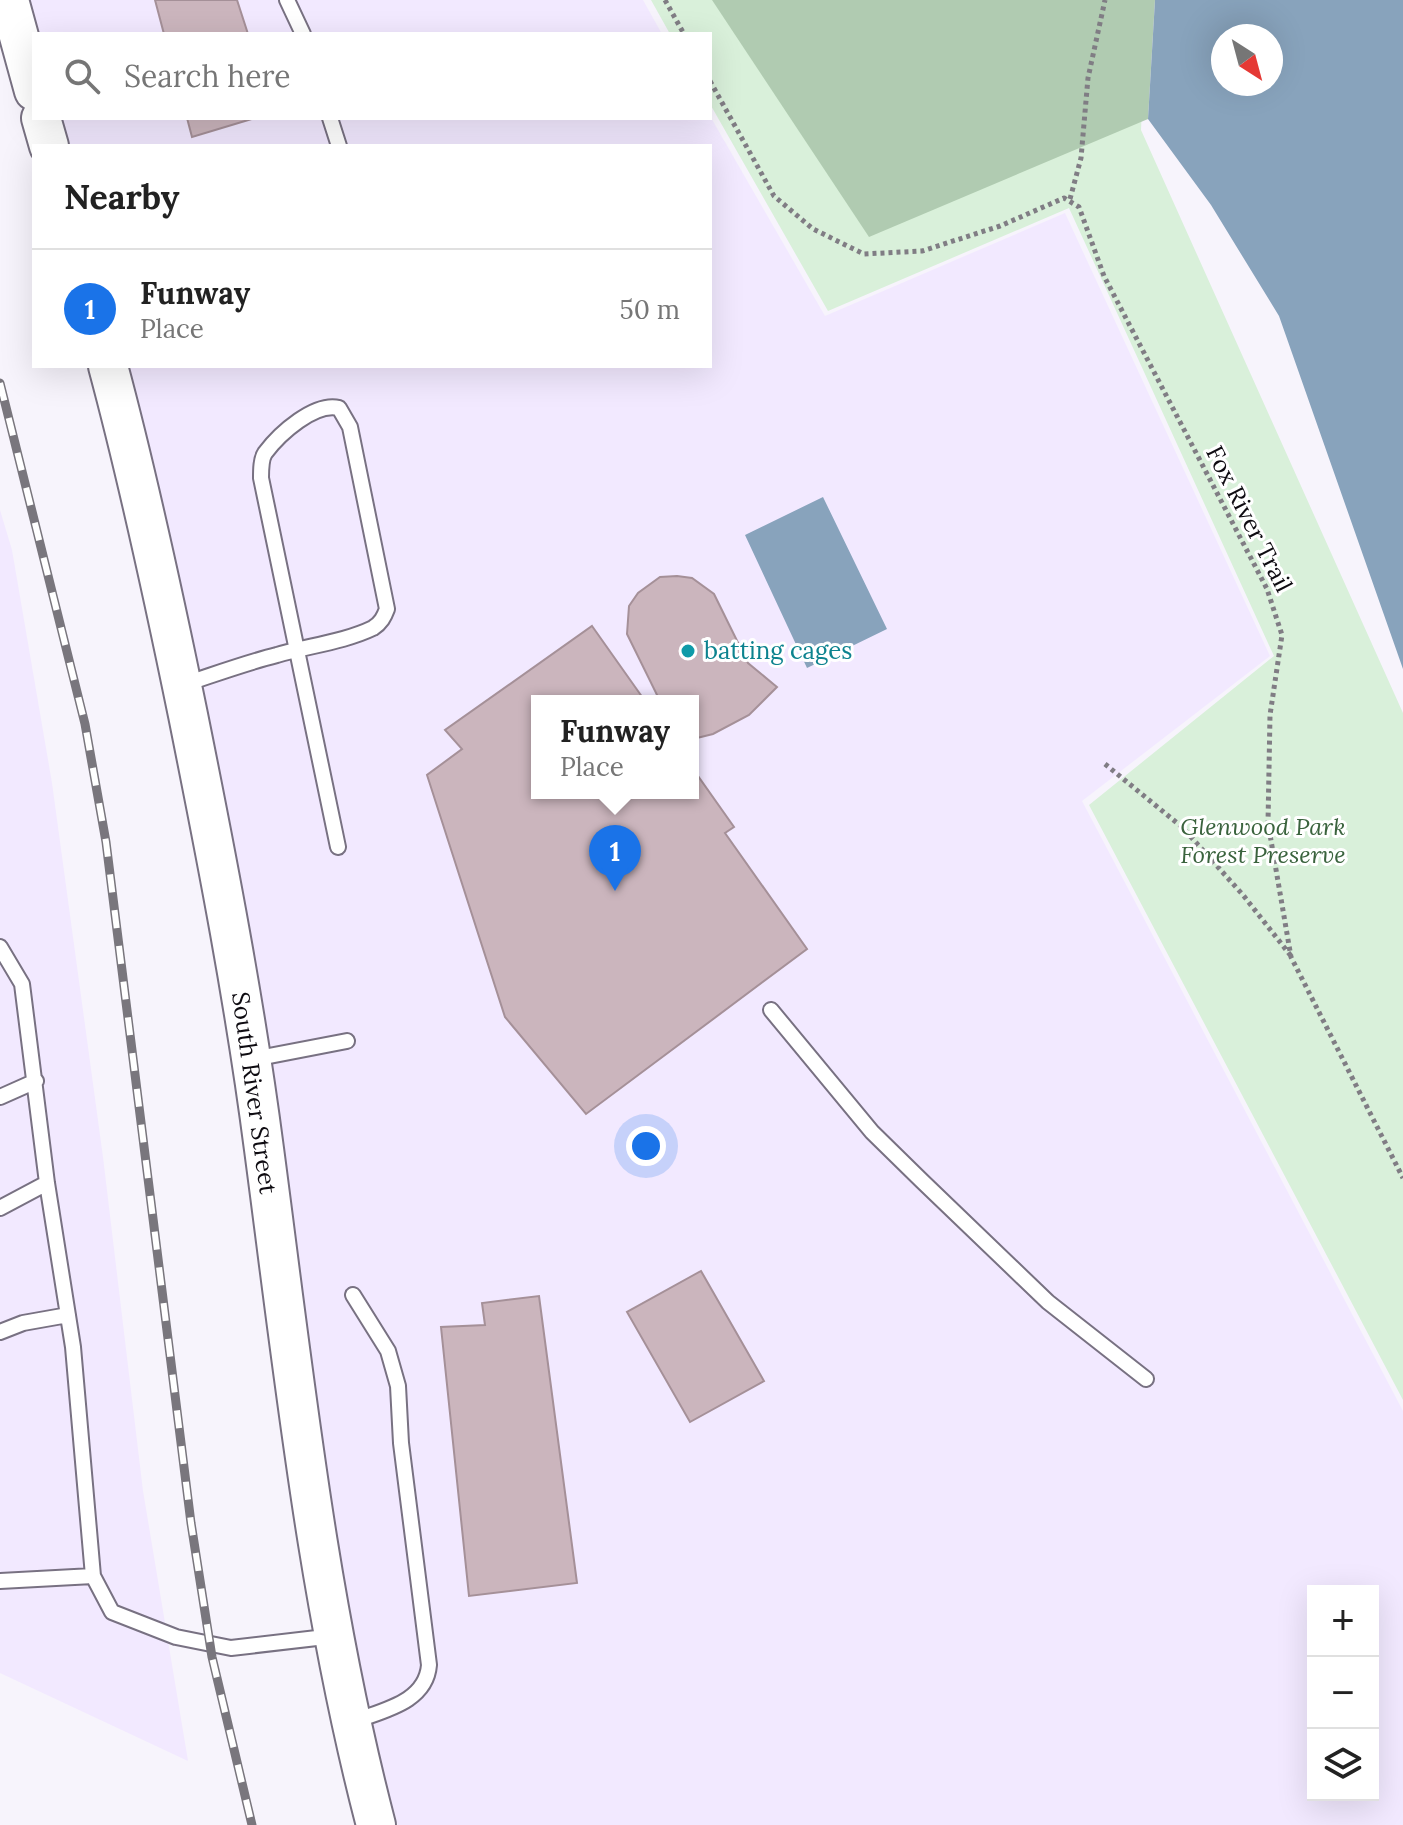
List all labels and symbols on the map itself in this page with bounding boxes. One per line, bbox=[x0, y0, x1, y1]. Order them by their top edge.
north arrow bbox=[1211, 24, 1283, 96]
street label: Fox River Trail bbox=[1199, 440, 1300, 597]
place label: batting cages bbox=[704, 635, 852, 666]
marker: batting cages bbox=[679, 642, 697, 660]
park label: Glenwood Park Forest Preserve bbox=[1180, 811, 1346, 870]
pin: 1 bbox=[589, 825, 641, 891]
street label: South River Street bbox=[225, 990, 284, 1197]
your location bbox=[626, 1126, 666, 1166]

